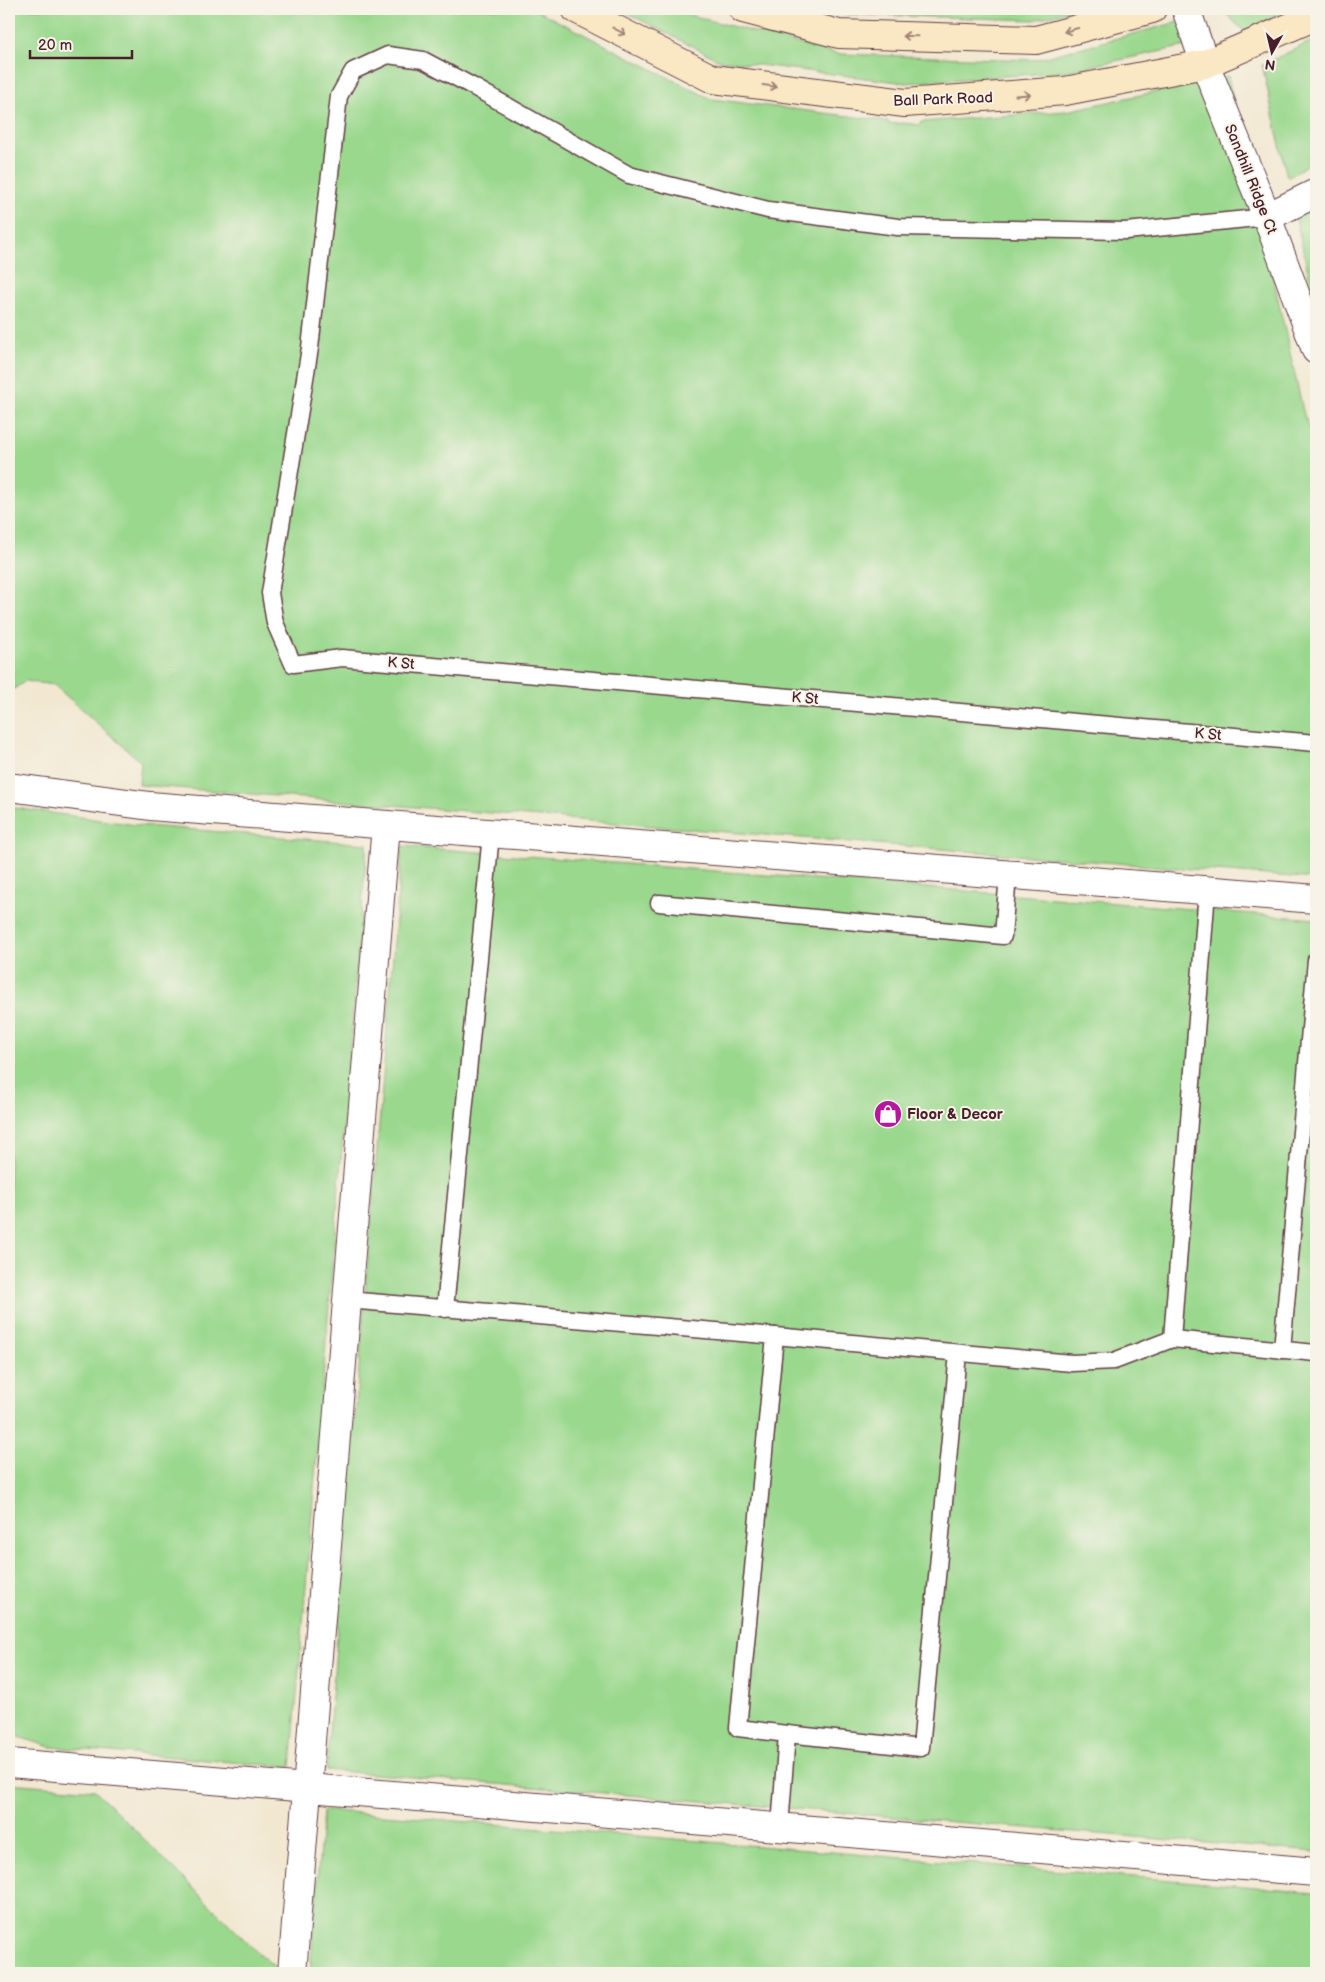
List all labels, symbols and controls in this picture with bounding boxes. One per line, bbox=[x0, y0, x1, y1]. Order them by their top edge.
one-way arrow bbox=[612, 26, 627, 36]
one-way arrow bbox=[1064, 26, 1080, 35]
scale bar bbox=[30, 28, 132, 60]
north arrow bbox=[1248, 28, 1298, 78]
one-way arrow bbox=[902, 31, 918, 41]
text: 20 m bbox=[38, 36, 72, 55]
text: N bbox=[1264, 55, 1277, 74]
one-way arrow bbox=[761, 81, 777, 91]
street label: Ball Park Road bbox=[893, 88, 993, 111]
one-way arrow bbox=[1015, 90, 1031, 99]
street label: Sandhill Ridge Ct bbox=[1220, 121, 1281, 237]
street label: K St bbox=[387, 653, 416, 674]
street label: K St bbox=[791, 688, 820, 709]
street label: K St bbox=[1194, 724, 1223, 745]
shop icon: Floor & Decor bbox=[873, 1099, 903, 1129]
place label: Floor & Decor bbox=[907, 1105, 1004, 1124]

